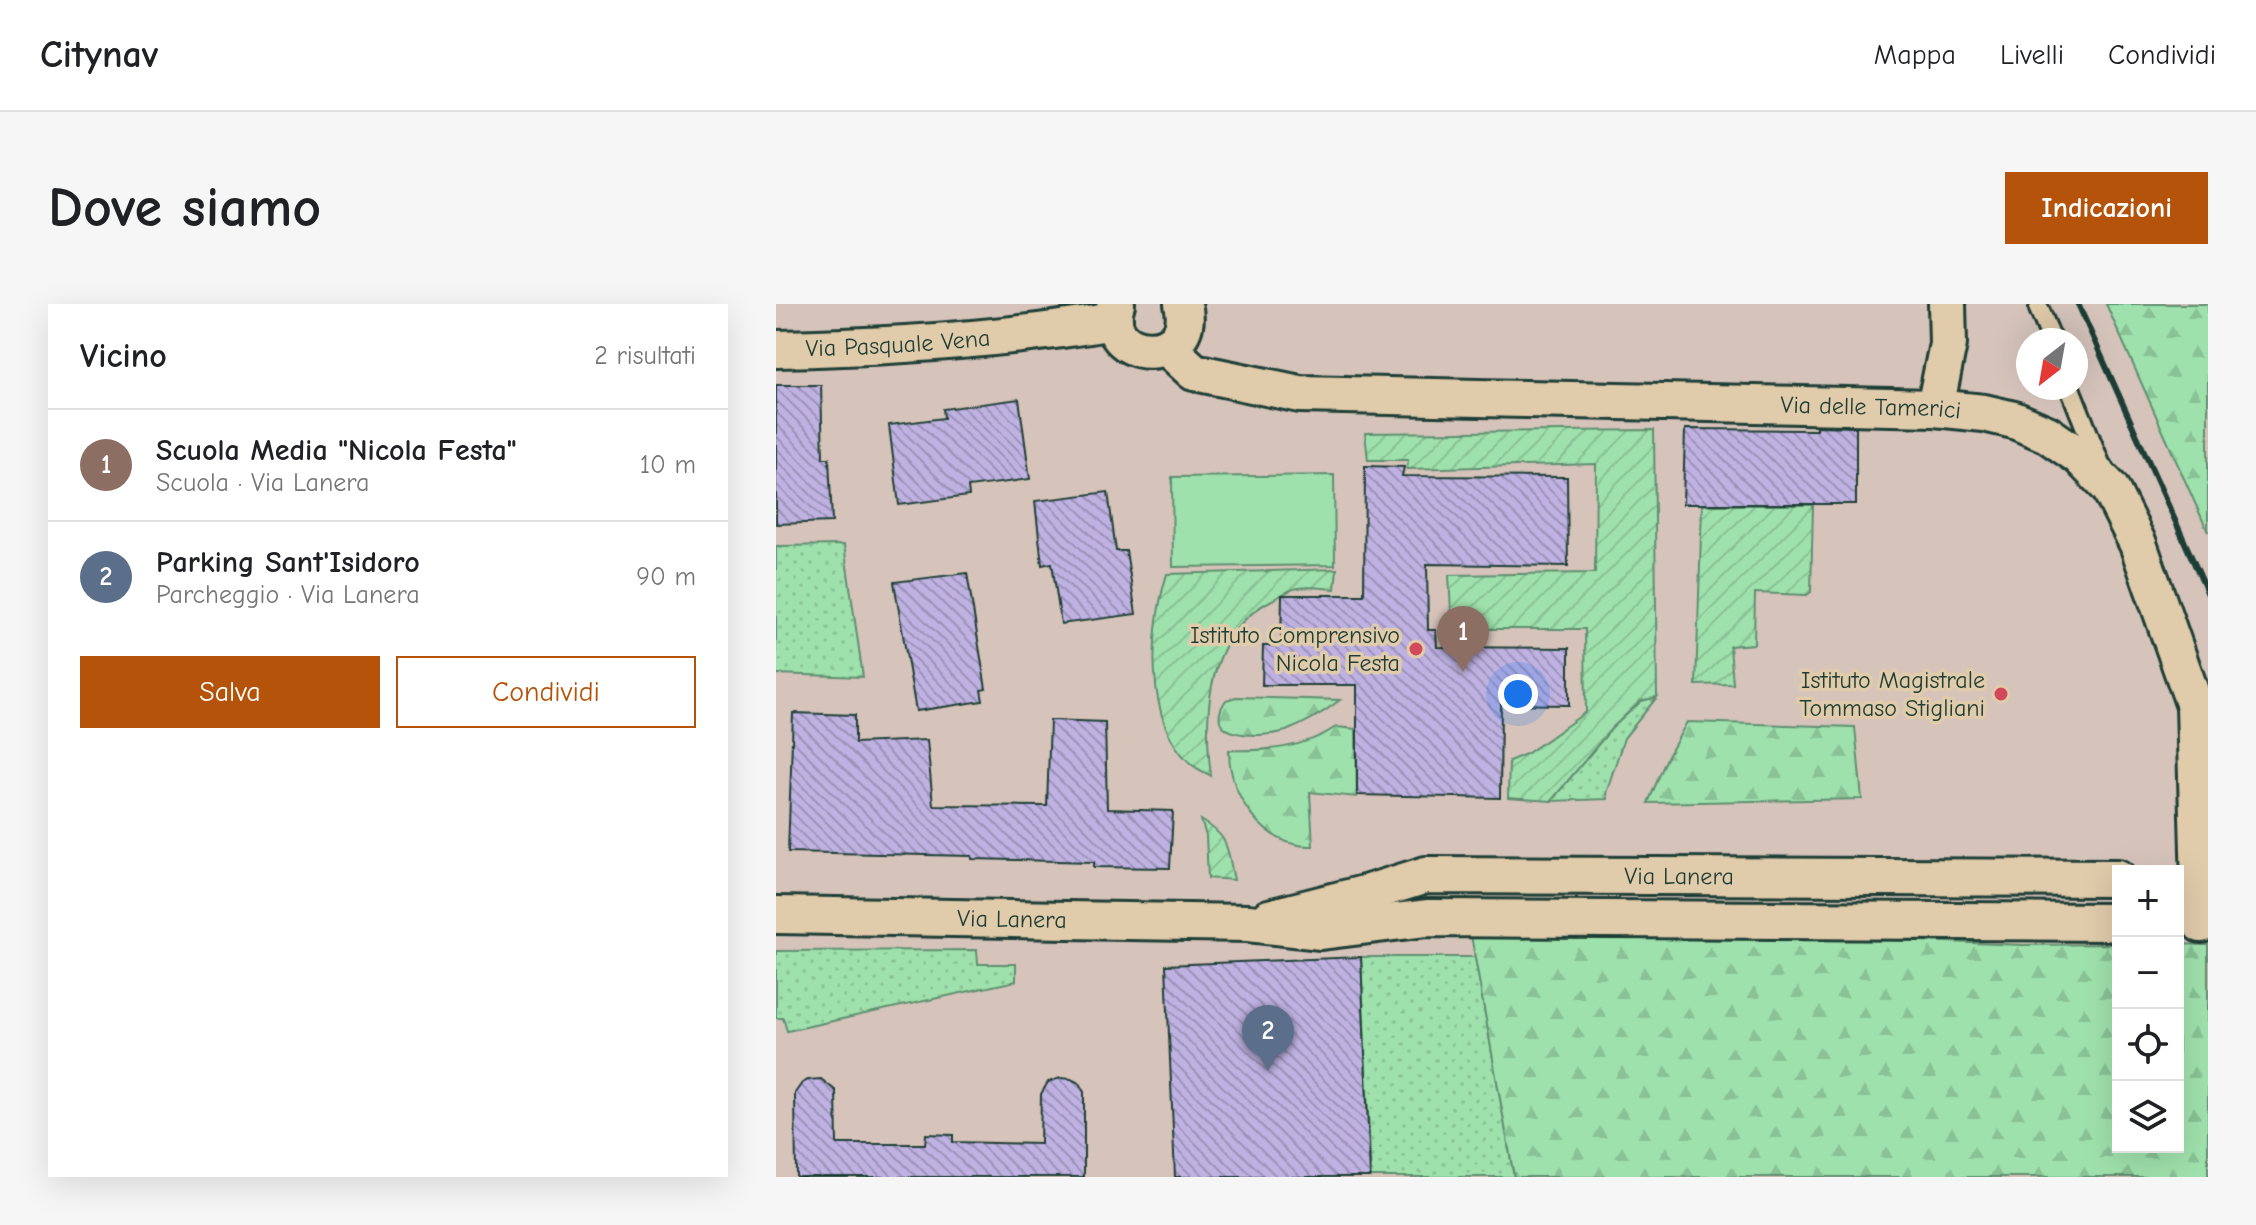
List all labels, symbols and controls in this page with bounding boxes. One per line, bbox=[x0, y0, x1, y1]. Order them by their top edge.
text: Citynav bbox=[40, 33, 158, 77]
text: Mappa bbox=[1874, 39, 1956, 71]
text: Livelli bbox=[2000, 39, 2064, 71]
text: Condividi bbox=[2108, 39, 2216, 71]
button: Indicazioni bbox=[2005, 172, 2208, 244]
text: Dove siamo bbox=[48, 176, 321, 240]
street label: Via Pasquale Vena bbox=[805, 324, 991, 362]
north arrow bbox=[2016, 328, 2088, 400]
text: Vicino bbox=[80, 336, 167, 376]
text: 2 risultati bbox=[594, 341, 696, 371]
street label: Via delle Tamerici bbox=[1780, 391, 1962, 425]
text: Scuola Media "Nicola Festa" bbox=[156, 433, 517, 468]
text: 1 bbox=[101, 450, 111, 480]
text: 10 m bbox=[640, 450, 696, 480]
text: Scuola · Via Lanera bbox=[156, 468, 370, 498]
text: Parking Sant'Isidoro bbox=[156, 545, 420, 580]
text: 2 bbox=[100, 562, 112, 592]
text: 90 m bbox=[636, 562, 696, 592]
text: Parcheggio · Via Lanera bbox=[156, 580, 420, 610]
pin: 1 bbox=[1437, 606, 1489, 672]
place label: Istituto Comprensivo Nicola Festa bbox=[1190, 621, 1400, 677]
marker: Istituto Comprensivo Nicola Festa bbox=[1407, 640, 1425, 658]
button: Salva bbox=[80, 656, 380, 728]
button: Condividi bbox=[396, 656, 696, 728]
place label: Istituto Magistrale Tommaso Stigliani bbox=[1799, 666, 1985, 722]
your location bbox=[1498, 674, 1538, 714]
marker: Istituto Magistrale Tommaso Stigliani bbox=[1992, 685, 2010, 703]
street label: Via Lanera bbox=[1624, 862, 1734, 890]
map controls bbox=[2112, 865, 2184, 1153]
button: + bbox=[2112, 865, 2184, 937]
street label: Via Lanera bbox=[957, 904, 1067, 934]
button: − bbox=[2112, 937, 2184, 1009]
pin: 2 bbox=[1242, 1005, 1294, 1071]
button: locate bbox=[2112, 1009, 2184, 1081]
button: layers bbox=[2112, 1081, 2184, 1153]

